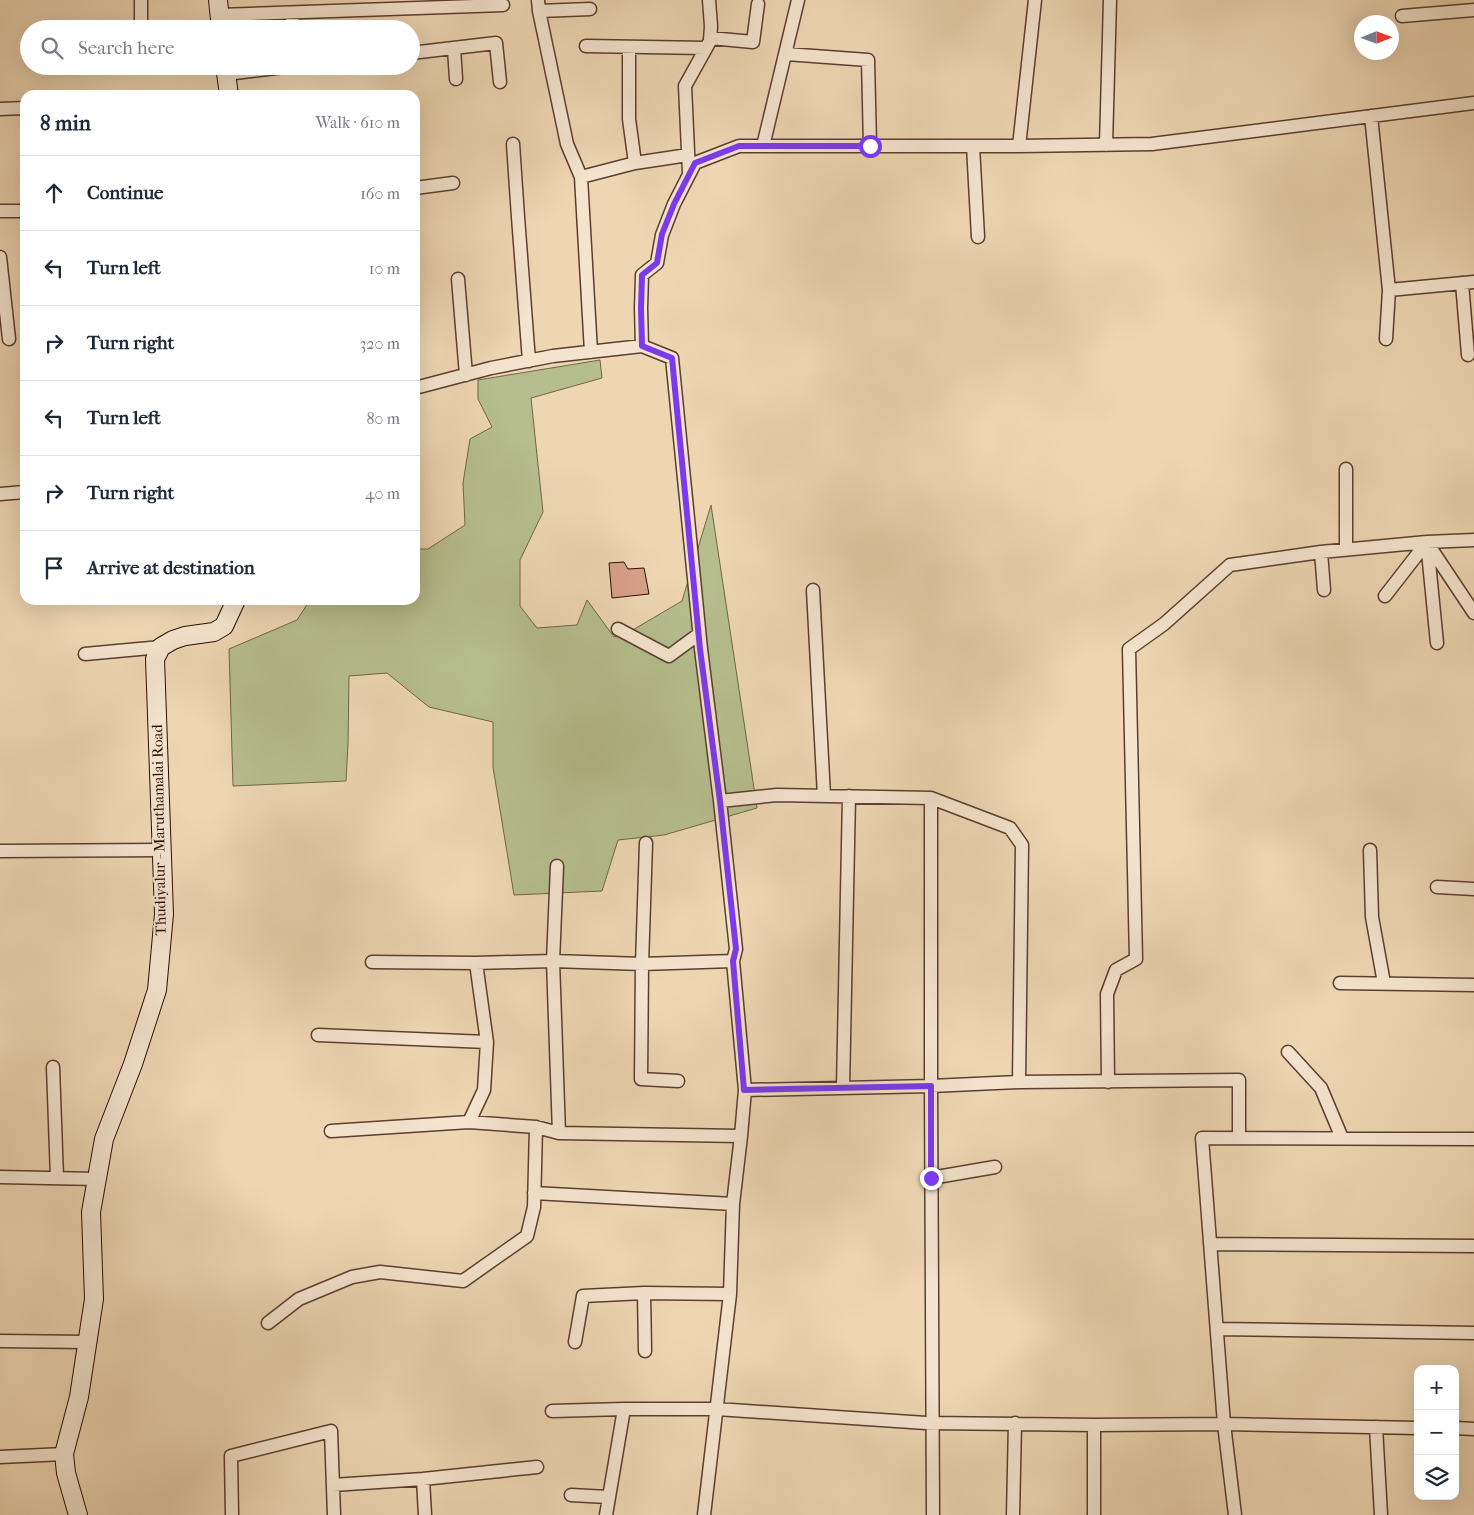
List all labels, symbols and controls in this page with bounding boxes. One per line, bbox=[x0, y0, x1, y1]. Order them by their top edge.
north arrow bbox=[1354, 15, 1399, 60]
search box bbox=[20, 20, 420, 75]
icon: search bbox=[38, 34, 66, 62]
text: Search here bbox=[78, 37, 174, 59]
text: 8 min bbox=[40, 111, 91, 135]
text: Walk · 610 m bbox=[315, 113, 400, 132]
route start bbox=[859, 135, 882, 158]
icon: ahead bbox=[40, 179, 68, 207]
text: Continue bbox=[87, 182, 163, 204]
text: 160 m bbox=[360, 184, 400, 203]
icon: left bbox=[40, 254, 68, 282]
text: Turn left bbox=[87, 257, 161, 279]
text: 10 m bbox=[369, 259, 400, 278]
icon: right bbox=[40, 329, 68, 357]
text: Turn right bbox=[87, 332, 174, 354]
text: 320 m bbox=[360, 334, 400, 353]
icon: left bbox=[40, 404, 68, 432]
text: Turn left bbox=[87, 407, 161, 429]
text: 80 m bbox=[366, 409, 400, 428]
icon: right bbox=[40, 479, 68, 507]
text: Turn right bbox=[87, 482, 174, 504]
text: 40 m bbox=[365, 484, 400, 503]
icon: arrive bbox=[40, 554, 68, 582]
text: Arrive at destination bbox=[87, 557, 255, 579]
street label: Thudiyalur - Maruthamalai Road bbox=[148, 723, 170, 936]
route end bbox=[920, 1167, 943, 1190]
map controls bbox=[1414, 1365, 1459, 1500]
button: + bbox=[1414, 1365, 1459, 1410]
button: − bbox=[1414, 1410, 1459, 1455]
button: layers bbox=[1414, 1455, 1459, 1500]

